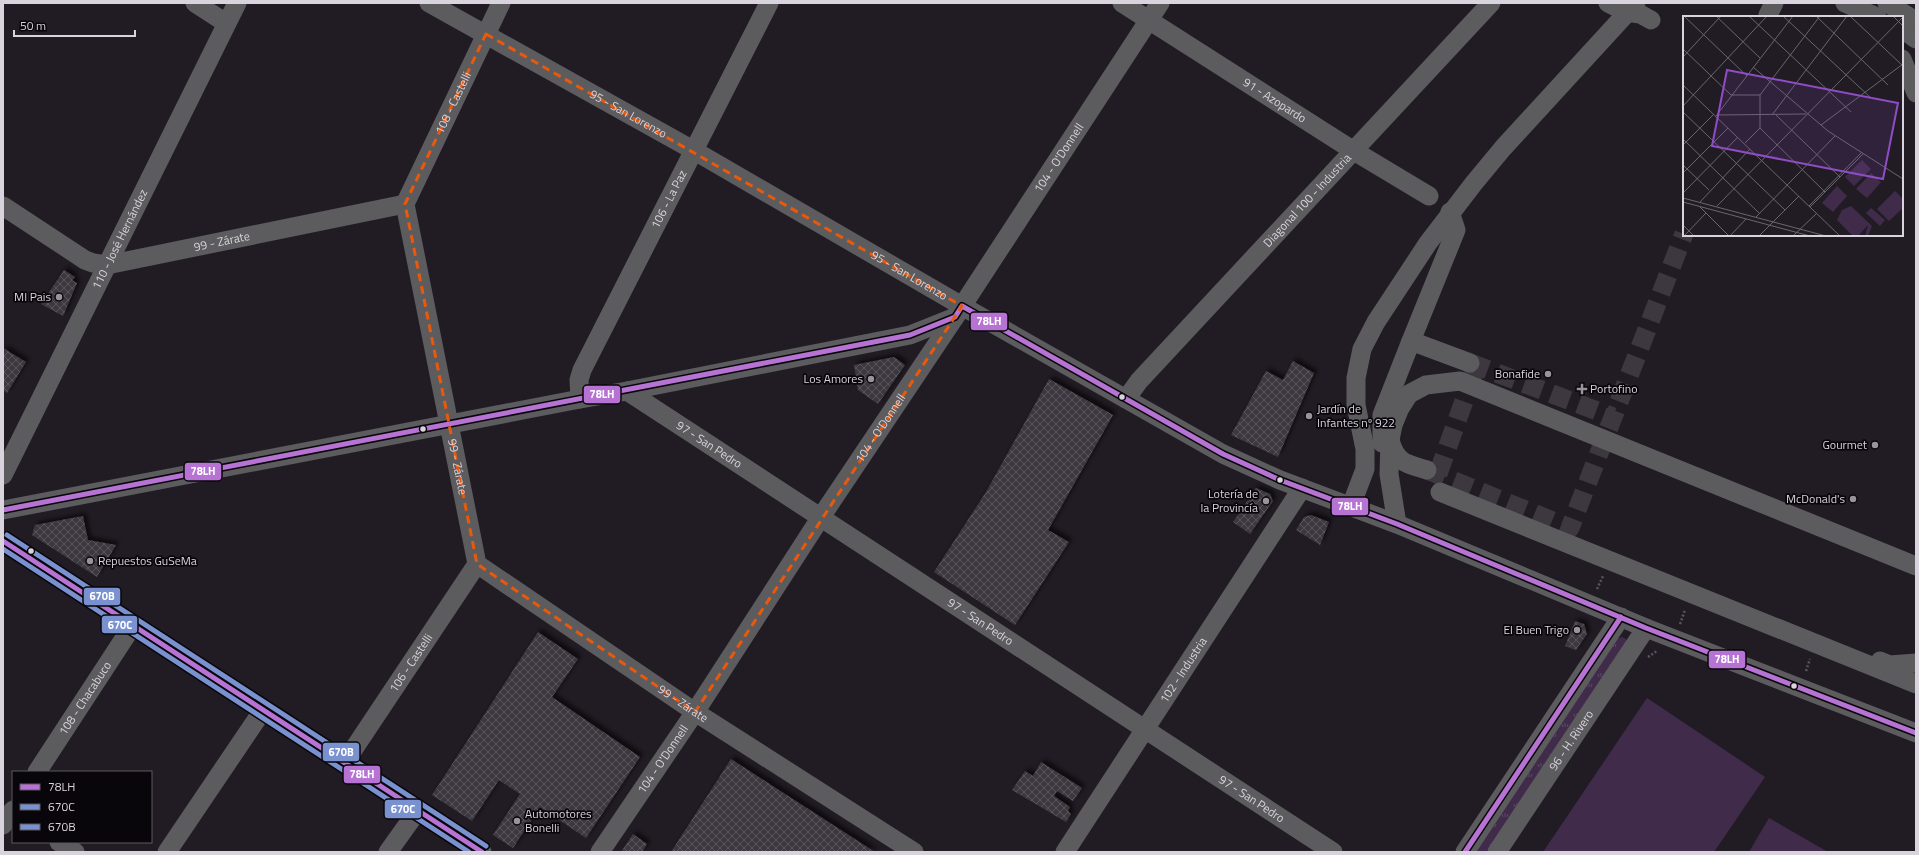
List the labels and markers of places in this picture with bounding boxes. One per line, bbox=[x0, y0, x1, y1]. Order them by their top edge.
place label: MI Pais bbox=[14, 287, 51, 306]
marker: MI Pais bbox=[54, 292, 64, 302]
place label: Bonafide bbox=[1495, 364, 1540, 383]
place label: Los Amores bbox=[804, 369, 863, 388]
marker: Bonafide bbox=[1543, 369, 1553, 379]
marker: Los Amores bbox=[866, 374, 876, 384]
place label: Portofino bbox=[1590, 379, 1637, 398]
marker: Portofino bbox=[1577, 384, 1587, 394]
unlabelled marker bbox=[1117, 392, 1127, 402]
place label: Jardín de Infantes nº 922 bbox=[1317, 399, 1395, 432]
marker: Jardín de Infantes nº 922 bbox=[1304, 411, 1314, 421]
unlabelled marker bbox=[418, 424, 428, 434]
place label: Gourmet bbox=[1822, 435, 1868, 454]
marker: Gourmet bbox=[1870, 440, 1880, 450]
unlabelled marker bbox=[1275, 475, 1285, 485]
place label: Lotería de la Provincía bbox=[1200, 484, 1258, 517]
place label: McDonald's bbox=[1786, 489, 1845, 508]
marker: McDonald's bbox=[1848, 494, 1858, 504]
marker: Lotería de la Provincía bbox=[1261, 496, 1271, 506]
unlabelled marker bbox=[26, 546, 36, 556]
place label: Repuestos GuSeMa bbox=[98, 551, 197, 570]
marker: Repuestos GuSeMa bbox=[85, 556, 95, 566]
place label: El Buen Trigo bbox=[1503, 620, 1569, 639]
marker: El Buen Trigo bbox=[1572, 625, 1582, 635]
unlabelled marker bbox=[1789, 681, 1799, 691]
place label: Automotores Bonelli bbox=[525, 804, 592, 837]
marker: Automotores Bonelli bbox=[512, 816, 522, 826]

